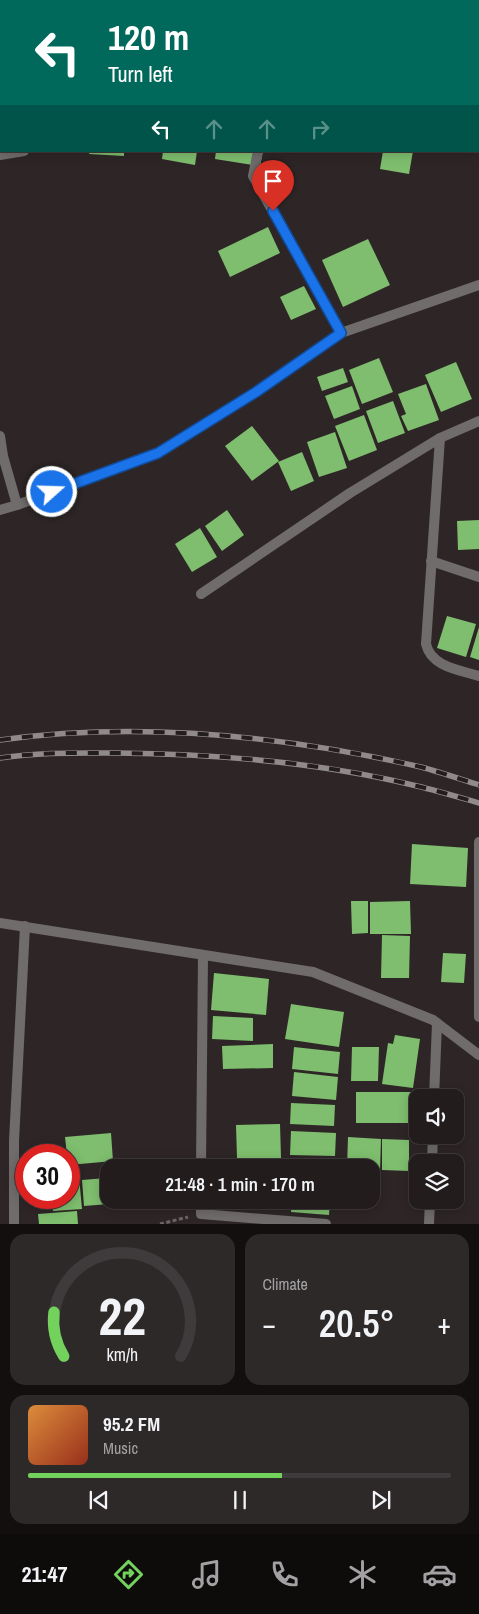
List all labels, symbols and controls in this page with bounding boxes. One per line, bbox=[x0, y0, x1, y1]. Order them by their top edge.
text: 120 m bbox=[108, 14, 189, 61]
icon: left bbox=[25, 20, 90, 85]
text: Turn left bbox=[108, 59, 173, 89]
icon: left bbox=[147, 115, 175, 143]
icon: ahead bbox=[200, 115, 228, 143]
icon: ahead bbox=[253, 115, 281, 143]
icon: right bbox=[306, 115, 334, 143]
pin bbox=[252, 160, 294, 211]
icon: arrive bbox=[259, 167, 287, 195]
position arrow bbox=[25, 465, 77, 517]
map controls bbox=[409, 1089, 464, 1209]
button: sound bbox=[409, 1089, 464, 1144]
speed limit sign: 30 bbox=[15, 1144, 80, 1209]
button: layers bbox=[409, 1154, 464, 1209]
text: 21:48 · 1 min · 170 m bbox=[165, 1171, 315, 1197]
text: Climate bbox=[263, 1273, 308, 1295]
text: 22 bbox=[99, 1281, 146, 1351]
text: 20.5° bbox=[319, 1298, 395, 1349]
text: − bbox=[263, 1305, 276, 1343]
text: + bbox=[438, 1305, 451, 1343]
text: km/h bbox=[106, 1343, 138, 1367]
text: 95.2 FM bbox=[103, 1411, 160, 1437]
text: Music bbox=[103, 1437, 138, 1459]
icon: previous bbox=[85, 1486, 113, 1514]
icon: pause bbox=[226, 1486, 254, 1514]
icon: next bbox=[367, 1486, 395, 1514]
icon: directions bbox=[111, 1557, 146, 1592]
icon: music bbox=[189, 1557, 224, 1592]
icon: phone bbox=[267, 1557, 302, 1592]
icon: climate bbox=[345, 1557, 380, 1592]
icon: car bbox=[422, 1557, 457, 1592]
text: 21:47 bbox=[21, 1559, 68, 1589]

